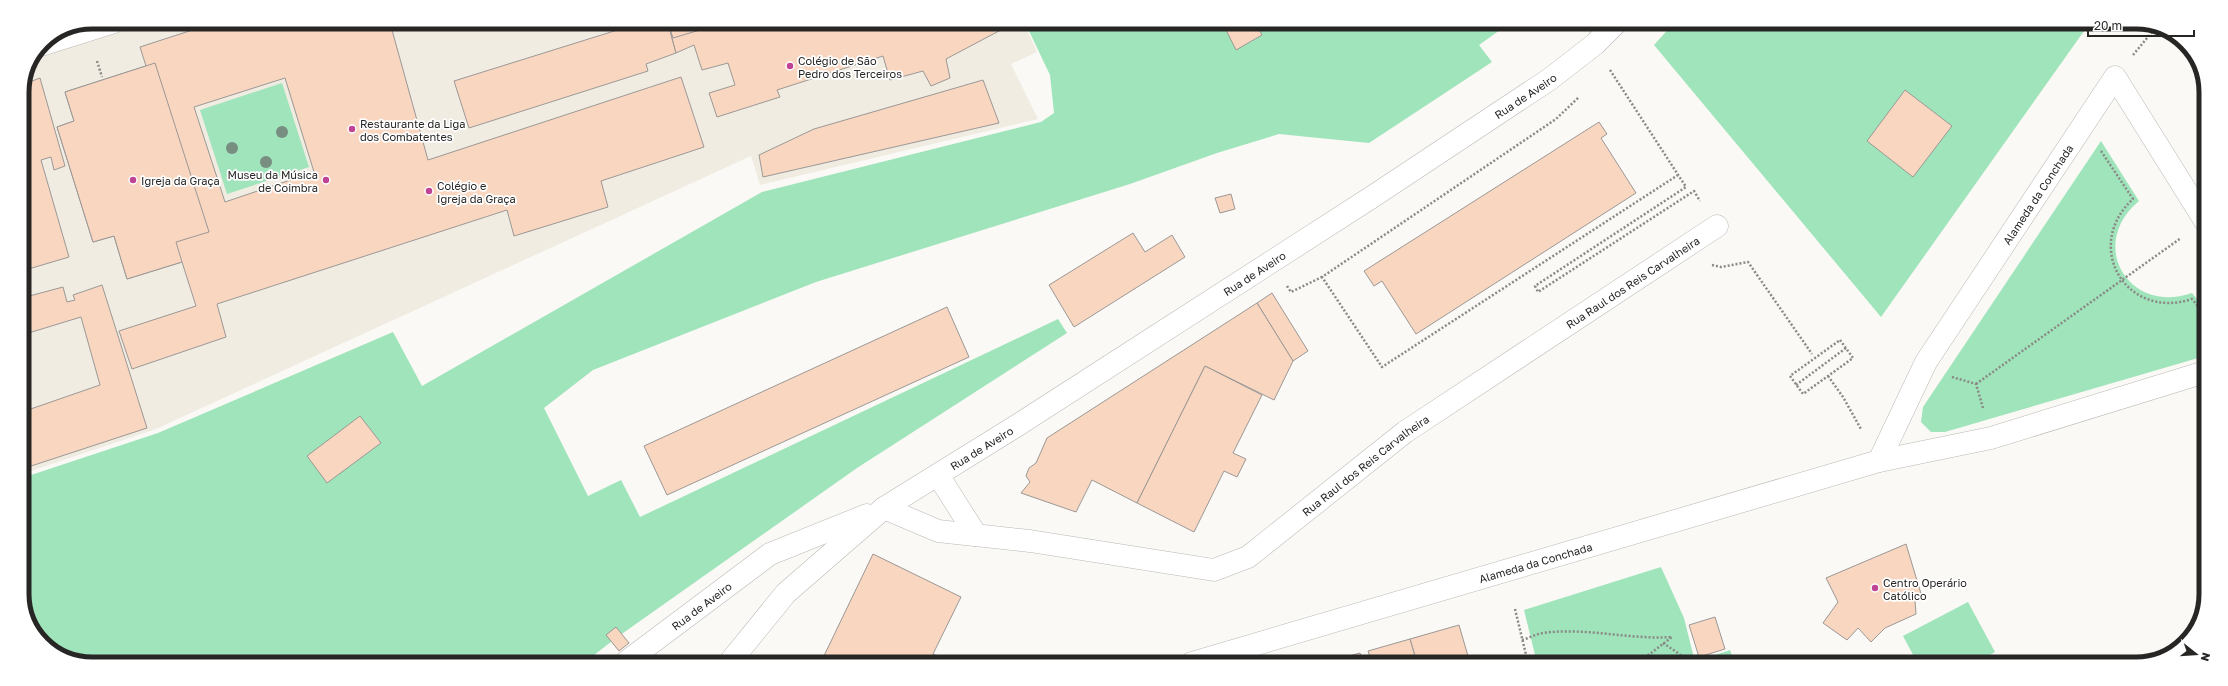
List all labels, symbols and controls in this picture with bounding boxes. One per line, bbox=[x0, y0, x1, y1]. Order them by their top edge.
scale bar bbox=[2088, 12, 2194, 38]
text: 20 m bbox=[2094, 18, 2122, 33]
place label: Colégio de São Pedro dos Terceiros bbox=[798, 54, 902, 80]
marker: Colégio de São Pedro dos Terceiros bbox=[785, 61, 795, 71]
street label: Rua de Aveiro bbox=[1492, 70, 1559, 121]
place label: Restaurante da Liga dos Combatentes bbox=[360, 117, 465, 143]
marker: Restaurante da Liga dos Combatentes bbox=[347, 124, 357, 134]
street label: Alameda da Conchada bbox=[1999, 142, 2075, 247]
place label: Museu da Música de Coimbra bbox=[227, 168, 318, 194]
place label: Igreja da Graça bbox=[141, 174, 220, 187]
marker: Igreja da Graça bbox=[128, 175, 138, 185]
marker: Museu da Música de Coimbra bbox=[321, 175, 331, 185]
place label: Colégio e Igreja da Graça bbox=[437, 179, 516, 205]
marker: Colégio e Igreja da Graça bbox=[424, 186, 434, 196]
street label: Rua Raul dos Reis Carvalheira bbox=[1563, 233, 1701, 331]
street label: Rua de Aveiro bbox=[1220, 248, 1288, 298]
street label: Rua Raul dos Reis Carvalheira bbox=[1299, 412, 1431, 518]
street label: Rua de Aveiro bbox=[947, 423, 1015, 472]
street label: Alameda da Conchada bbox=[1477, 539, 1594, 585]
place label: Centro Operário Católico bbox=[1883, 576, 1967, 602]
street label: Rua de Aveiro bbox=[669, 579, 734, 632]
marker: Centro Operário Católico bbox=[1870, 583, 1880, 593]
north arrow bbox=[2176, 634, 2216, 674]
text: N bbox=[2199, 651, 2213, 663]

